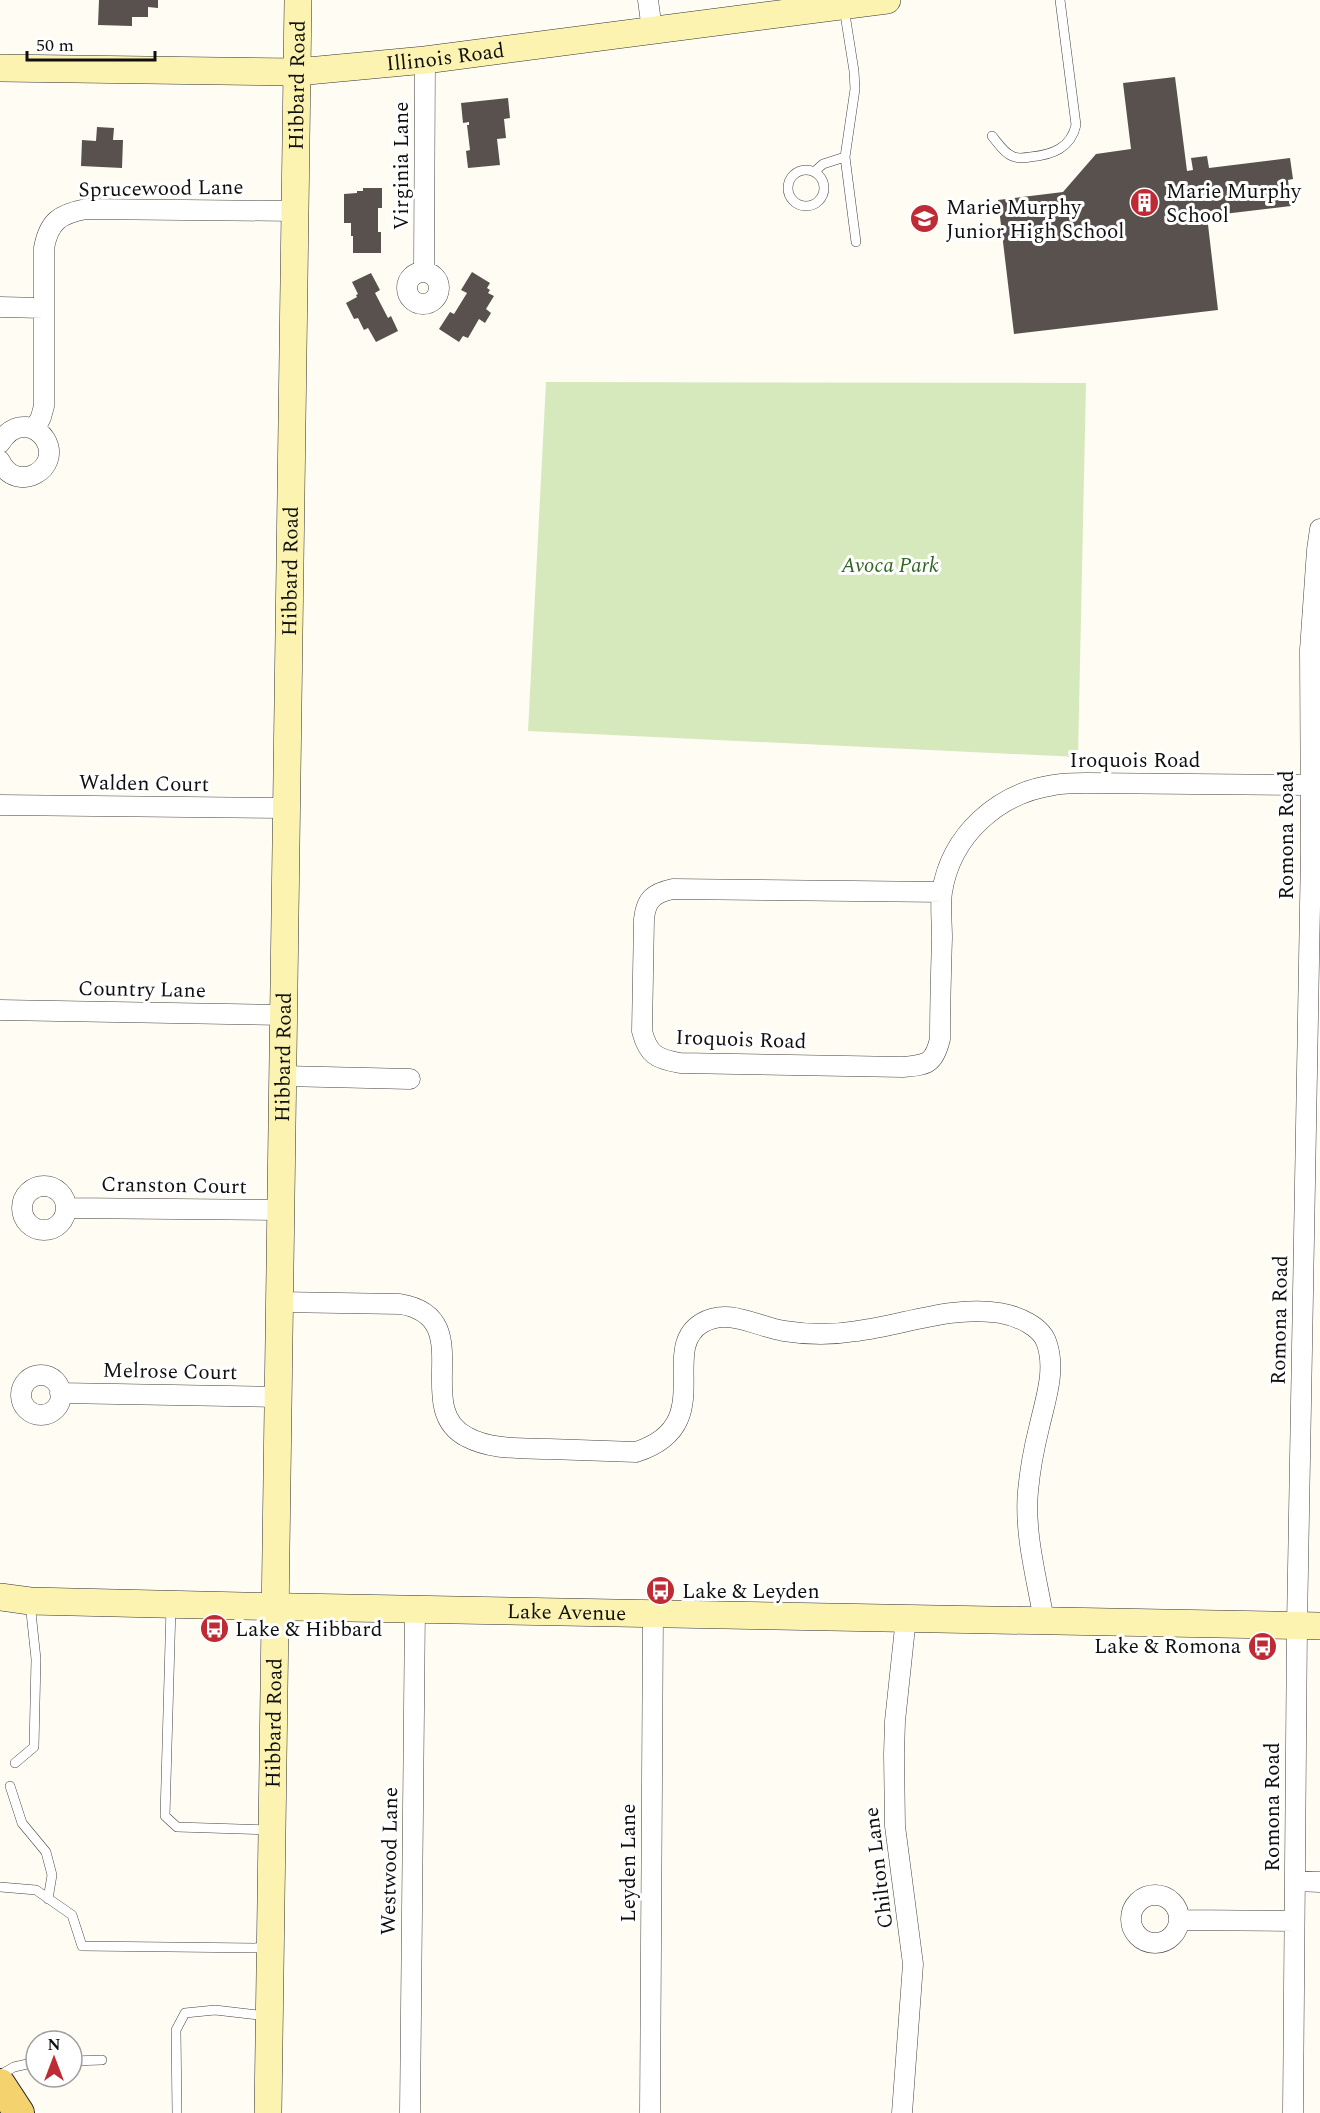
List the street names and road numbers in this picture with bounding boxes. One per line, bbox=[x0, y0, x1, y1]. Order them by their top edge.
street label: Hibbard Road bbox=[281, 20, 315, 151]
street label: Illinois Road bbox=[385, 35, 506, 81]
street label: Virginia Lane bbox=[386, 102, 418, 230]
street label: Sprucewood Lane bbox=[78, 172, 244, 206]
street label: Hibbard Road bbox=[274, 506, 308, 636]
street label: Iroquois Road bbox=[1069, 745, 1201, 777]
street label: Walden Court bbox=[79, 767, 209, 801]
street label: Romona Road bbox=[1271, 770, 1303, 900]
street label: Country Lane bbox=[78, 973, 206, 1007]
street label: Hibbard Road bbox=[267, 992, 301, 1122]
street label: Iroquois Road bbox=[675, 1022, 807, 1058]
street label: Cranston Court bbox=[101, 1169, 247, 1203]
street label: Romona Road bbox=[1263, 1255, 1297, 1385]
street label: Melrose Court bbox=[102, 1355, 238, 1389]
street label: Lake Avenue bbox=[507, 1596, 627, 1630]
street label: Hibbard Road bbox=[258, 1658, 291, 1788]
street label: Romona Road bbox=[1257, 1742, 1289, 1872]
street label: Westwood Lane bbox=[373, 1787, 407, 1935]
street label: Leyden Lane bbox=[613, 1804, 645, 1922]
street label: Chilton Lane bbox=[856, 1805, 902, 1931]

